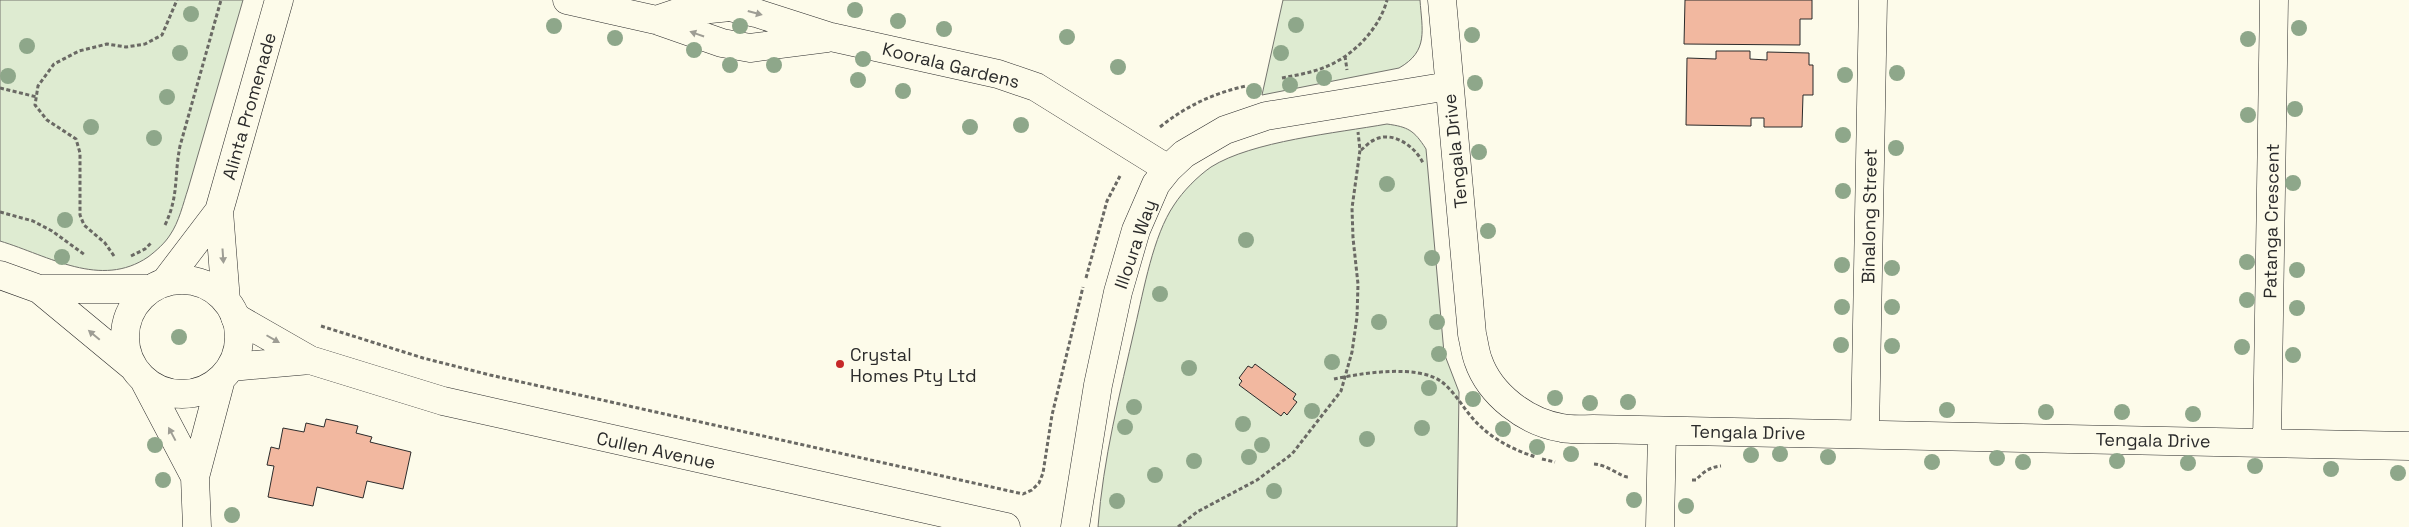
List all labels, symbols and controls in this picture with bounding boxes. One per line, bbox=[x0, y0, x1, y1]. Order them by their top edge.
one-way arrow bbox=[747, 9, 762, 17]
street label: Alinta Promenade bbox=[217, 30, 281, 182]
one-way arrow bbox=[690, 30, 705, 37]
street label: Koorala Gardens bbox=[880, 37, 1022, 93]
street label: Tengala Drive bbox=[1438, 93, 1472, 209]
street label: Patanga Crescent bbox=[2258, 143, 2284, 299]
street label: Binalong Street bbox=[1856, 148, 1882, 284]
street label: Illoura Way bbox=[1109, 196, 1161, 292]
one-way arrow bbox=[219, 248, 227, 264]
one-way arrow bbox=[88, 329, 101, 340]
one-way arrow bbox=[266, 334, 279, 343]
place label: Crystal Homes Pty Ltd bbox=[850, 343, 977, 387]
marker: Crystal Homes Pty Ltd bbox=[834, 358, 846, 370]
street label: Tengala Drive bbox=[1690, 419, 1806, 445]
one-way arrow bbox=[168, 426, 176, 441]
street label: Cullen Avenue bbox=[594, 426, 718, 474]
street label: Tengala Drive bbox=[2095, 427, 2211, 453]

